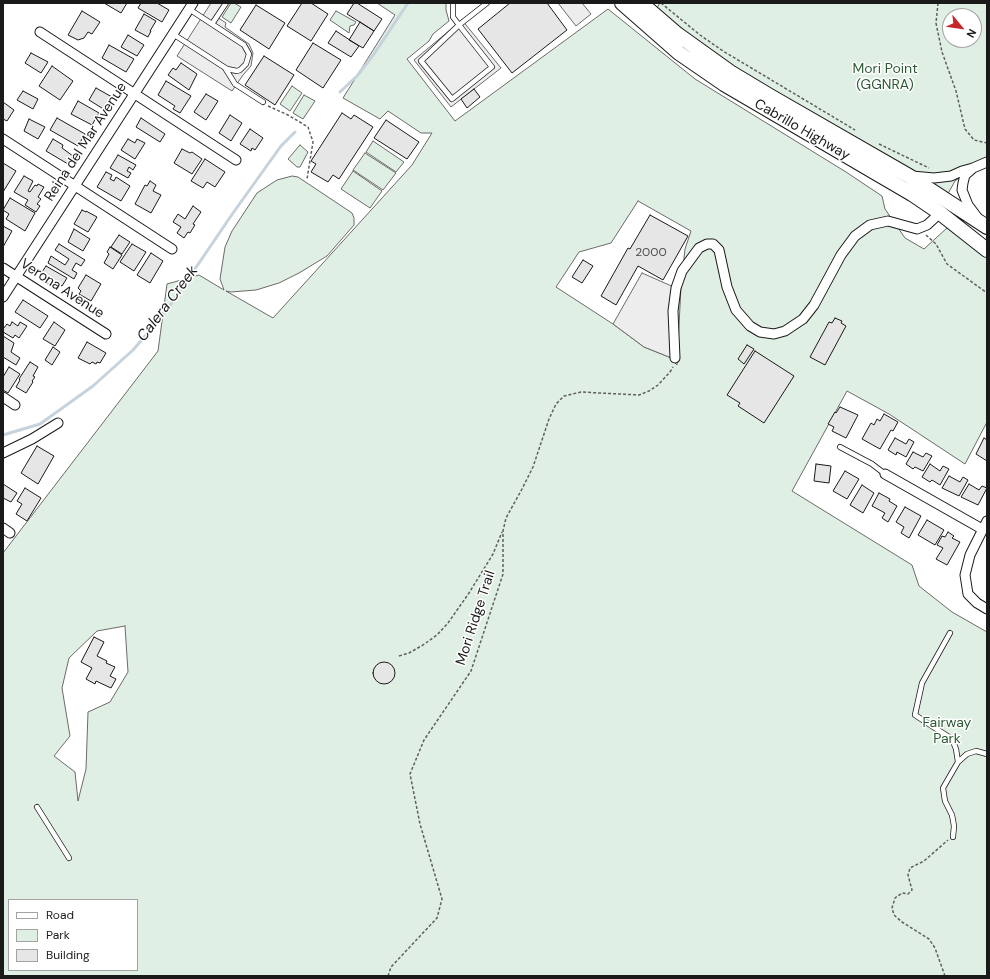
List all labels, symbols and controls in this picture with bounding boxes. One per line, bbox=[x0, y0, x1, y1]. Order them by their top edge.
north arrow bbox=[942, 8, 982, 48]
text: N bbox=[964, 26, 980, 40]
park label: Mori Point (GGNRA) bbox=[852, 61, 918, 94]
street label: Reina del Mar Avenue bbox=[41, 80, 131, 204]
street label: Cabrillo Highway bbox=[751, 96, 853, 164]
house number: 2000 bbox=[635, 246, 667, 260]
street label: Verona Avenue bbox=[17, 256, 107, 322]
water label: Calera Creek bbox=[134, 263, 202, 345]
street label: Mori Ridge Trail bbox=[453, 569, 499, 667]
park label: Fairway Park bbox=[923, 715, 971, 748]
legend bbox=[8, 899, 138, 971]
text: Road bbox=[46, 907, 74, 923]
text: Park bbox=[46, 927, 70, 943]
text: Building bbox=[46, 947, 90, 963]

